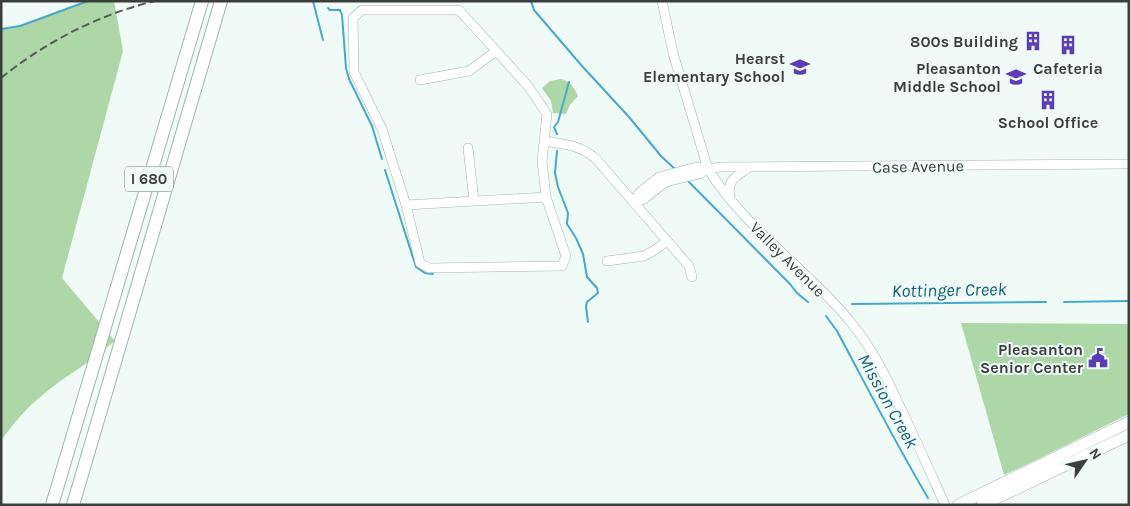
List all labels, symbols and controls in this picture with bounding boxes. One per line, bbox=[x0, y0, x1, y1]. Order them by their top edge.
building icon: 800s Building bbox=[1022, 30, 1044, 52]
place label: 800s Building bbox=[910, 32, 1018, 51]
building icon: Cafeteria bbox=[1057, 34, 1079, 56]
place label: Hearst Elementary School bbox=[643, 49, 785, 86]
school or university icon: Hearst Elementary School bbox=[789, 56, 811, 78]
place label: Pleasanton Middle School bbox=[893, 59, 1001, 96]
place label: Cafeteria bbox=[1033, 59, 1103, 78]
school or university icon: Pleasanton Middle School bbox=[1005, 66, 1027, 88]
building icon: School Office bbox=[1037, 89, 1059, 111]
place label: School Office bbox=[998, 113, 1098, 132]
street label: Case Avenue bbox=[872, 156, 964, 177]
road number: I 680 bbox=[125, 166, 173, 192]
street label: Valley Avenue bbox=[746, 218, 829, 301]
water label: Kottinger Creek bbox=[891, 278, 1007, 302]
place label: Pleasanton Senior Center bbox=[980, 340, 1084, 377]
public building icon: Pleasanton Senior Center bbox=[1087, 347, 1109, 369]
water label: Mission Creek bbox=[853, 350, 923, 453]
north arrow bbox=[1060, 436, 1110, 486]
text: N bbox=[1086, 445, 1105, 463]

